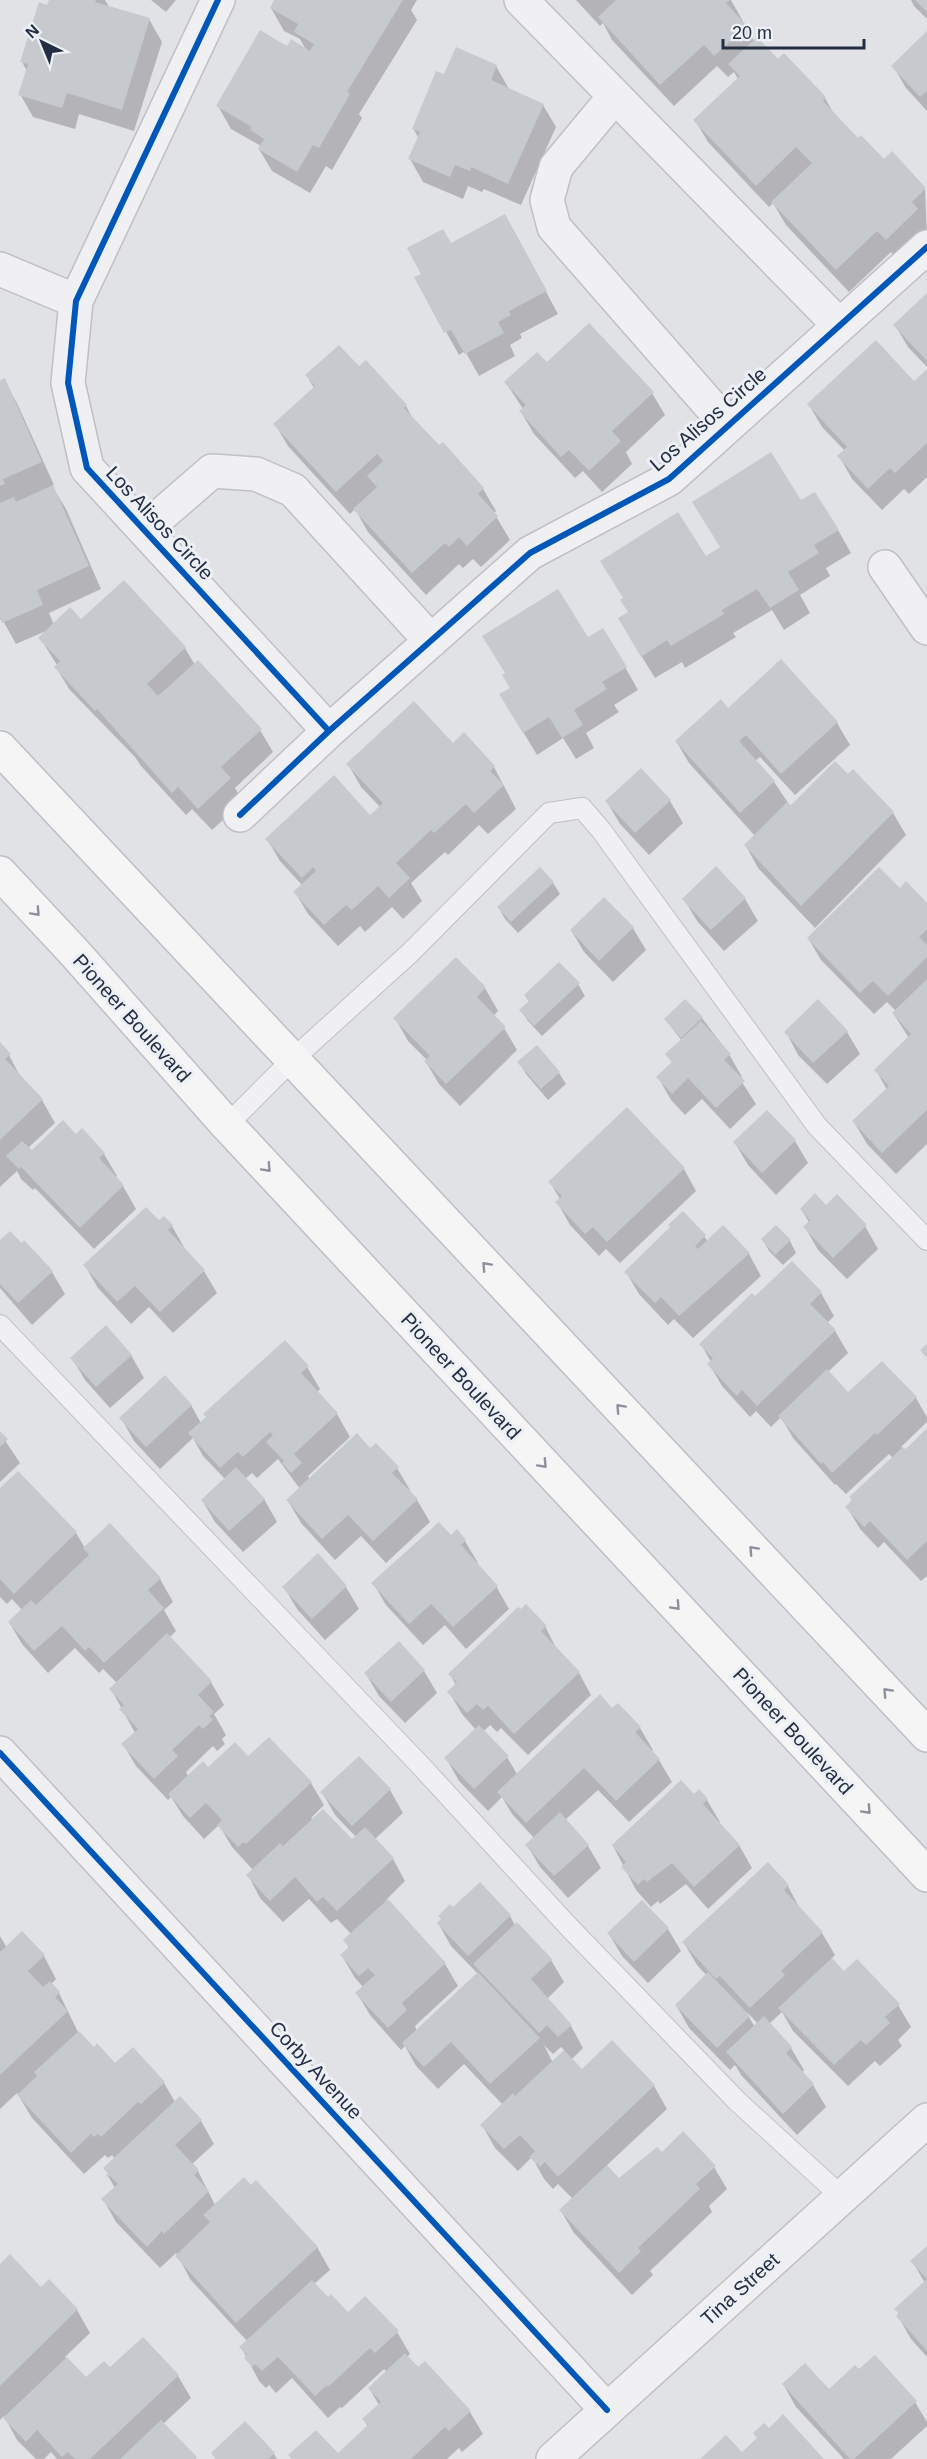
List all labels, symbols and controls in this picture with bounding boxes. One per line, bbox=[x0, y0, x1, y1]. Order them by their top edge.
north arrow bbox=[12, 12, 72, 72]
scale bar bbox=[723, 12, 864, 50]
text: N bbox=[22, 21, 42, 42]
text: 20 m bbox=[732, 23, 772, 43]
street label: Los Alisos Circle bbox=[645, 363, 771, 475]
street label: Los Alisos Circle bbox=[102, 462, 218, 584]
one-way arrow bbox=[29, 905, 40, 916]
street label: Pioneer Boulevard bbox=[69, 949, 195, 1087]
one-way arrow bbox=[260, 1161, 271, 1171]
one-way arrow bbox=[482, 1262, 493, 1273]
street label: Pioneer Boulevard bbox=[397, 1308, 525, 1444]
one-way arrow bbox=[616, 1405, 627, 1415]
one-way arrow bbox=[536, 1457, 547, 1467]
one-way arrow bbox=[750, 1547, 761, 1558]
one-way arrow bbox=[669, 1600, 680, 1610]
street label: Pioneer Boulevard bbox=[729, 1663, 857, 1799]
one-way arrow bbox=[883, 1689, 894, 1699]
one-way arrow bbox=[860, 1804, 871, 1814]
street label: Corby Avenue bbox=[265, 2017, 367, 2123]
street label: Tina Street bbox=[697, 2248, 784, 2330]

